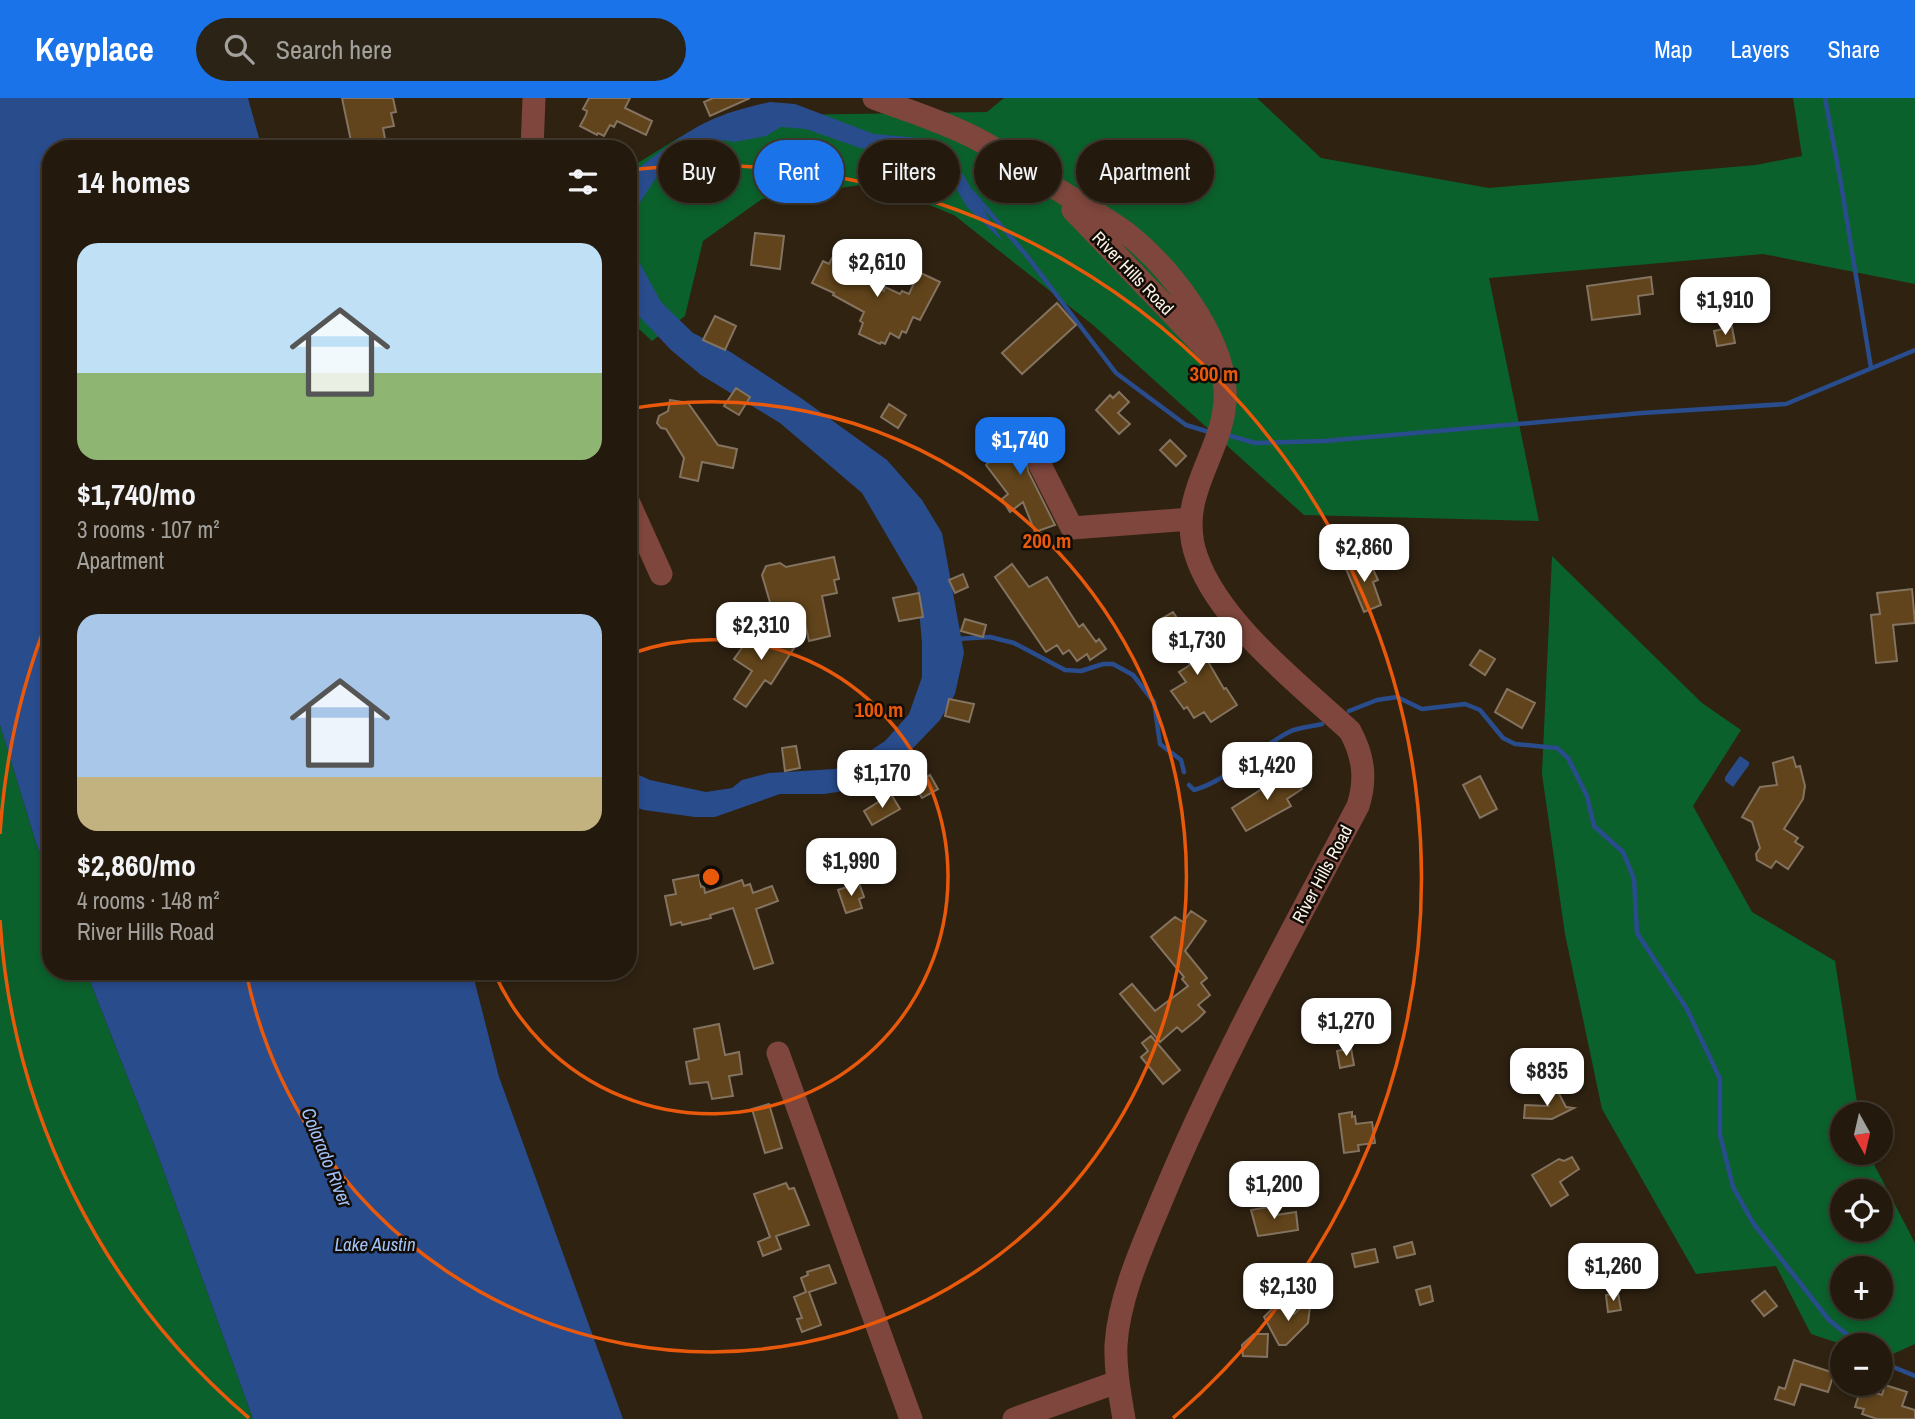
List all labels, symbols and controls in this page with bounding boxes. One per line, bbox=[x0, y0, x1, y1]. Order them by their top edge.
search box bbox=[196, 18, 686, 81]
text: Keyplace bbox=[35, 27, 154, 71]
icon: search bbox=[220, 30, 258, 68]
text: Search here bbox=[276, 32, 392, 67]
text: Map bbox=[1654, 33, 1692, 65]
text: Layers bbox=[1730, 33, 1789, 65]
text: Share bbox=[1827, 33, 1880, 65]
chip: Buy bbox=[658, 140, 740, 203]
chip: Rent bbox=[754, 140, 844, 203]
chip: Filters bbox=[858, 140, 960, 203]
chip: New bbox=[974, 140, 1062, 203]
chip: Apartment bbox=[1076, 140, 1214, 203]
text: 14 homes bbox=[77, 162, 191, 202]
icon: filters bbox=[564, 163, 602, 201]
street label: River Hills Road bbox=[1087, 226, 1179, 320]
pin: $2,610 bbox=[820, 240, 934, 299]
text: $2,610 bbox=[848, 246, 906, 277]
pin: $1,910 bbox=[1668, 278, 1782, 337]
text: $1,910 bbox=[1696, 284, 1754, 315]
icon: home bbox=[277, 289, 403, 415]
text: 300 m bbox=[1190, 359, 1238, 388]
pin: $1,740 bbox=[963, 418, 1077, 477]
text: $1,740 bbox=[991, 424, 1049, 455]
text: $1,740/mo bbox=[77, 474, 196, 514]
text: 3 rooms · 107 m² bbox=[77, 514, 220, 545]
pin: $2,860 bbox=[1307, 524, 1421, 584]
text: 200 m bbox=[1023, 526, 1071, 555]
text: $2,860 bbox=[1335, 531, 1393, 562]
text: Apartment bbox=[77, 545, 164, 576]
pin: $2,310 bbox=[704, 602, 818, 662]
text: $2,310 bbox=[732, 609, 790, 640]
pin: $1,730 bbox=[1140, 618, 1254, 677]
text: $1,730 bbox=[1168, 624, 1226, 655]
icon: home bbox=[277, 660, 403, 786]
text: 100 m bbox=[855, 695, 903, 724]
pin: $1,420 bbox=[1210, 742, 1324, 802]
text: $1,420 bbox=[1238, 749, 1296, 780]
pin: $1,170 bbox=[825, 750, 939, 810]
text: $1,170 bbox=[853, 757, 911, 788]
street label: River Hills Road bbox=[1286, 821, 1358, 927]
pin: $1,990 bbox=[794, 838, 908, 898]
text: $2,860/mo bbox=[77, 845, 196, 885]
text: $1,990 bbox=[822, 845, 880, 876]
centre of rings bbox=[699, 865, 723, 889]
text: 4 rooms · 148 m² bbox=[77, 885, 220, 916]
text: River Hills Road bbox=[77, 916, 214, 947]
pin: $1,270 bbox=[1289, 998, 1403, 1058]
text: $1,270 bbox=[1317, 1005, 1375, 1036]
pin: $835 bbox=[1506, 1048, 1588, 1108]
text: $835 bbox=[1526, 1055, 1568, 1086]
north arrow bbox=[1830, 1102, 1894, 1166]
map controls bbox=[1830, 1102, 1893, 1396]
water label: Colorado River bbox=[295, 1104, 359, 1211]
pin: $1,200 bbox=[1217, 1162, 1331, 1221]
text: $1,200 bbox=[1245, 1168, 1303, 1199]
button: locate bbox=[1830, 1179, 1893, 1242]
water label: Lake Austin bbox=[334, 1231, 416, 1257]
pin: $1,260 bbox=[1556, 1244, 1670, 1303]
text: $1,260 bbox=[1584, 1250, 1642, 1281]
button: + bbox=[1830, 1256, 1893, 1319]
pin: $2,130 bbox=[1231, 1264, 1345, 1323]
text: $2,130 bbox=[1259, 1270, 1317, 1301]
button: − bbox=[1830, 1333, 1893, 1396]

